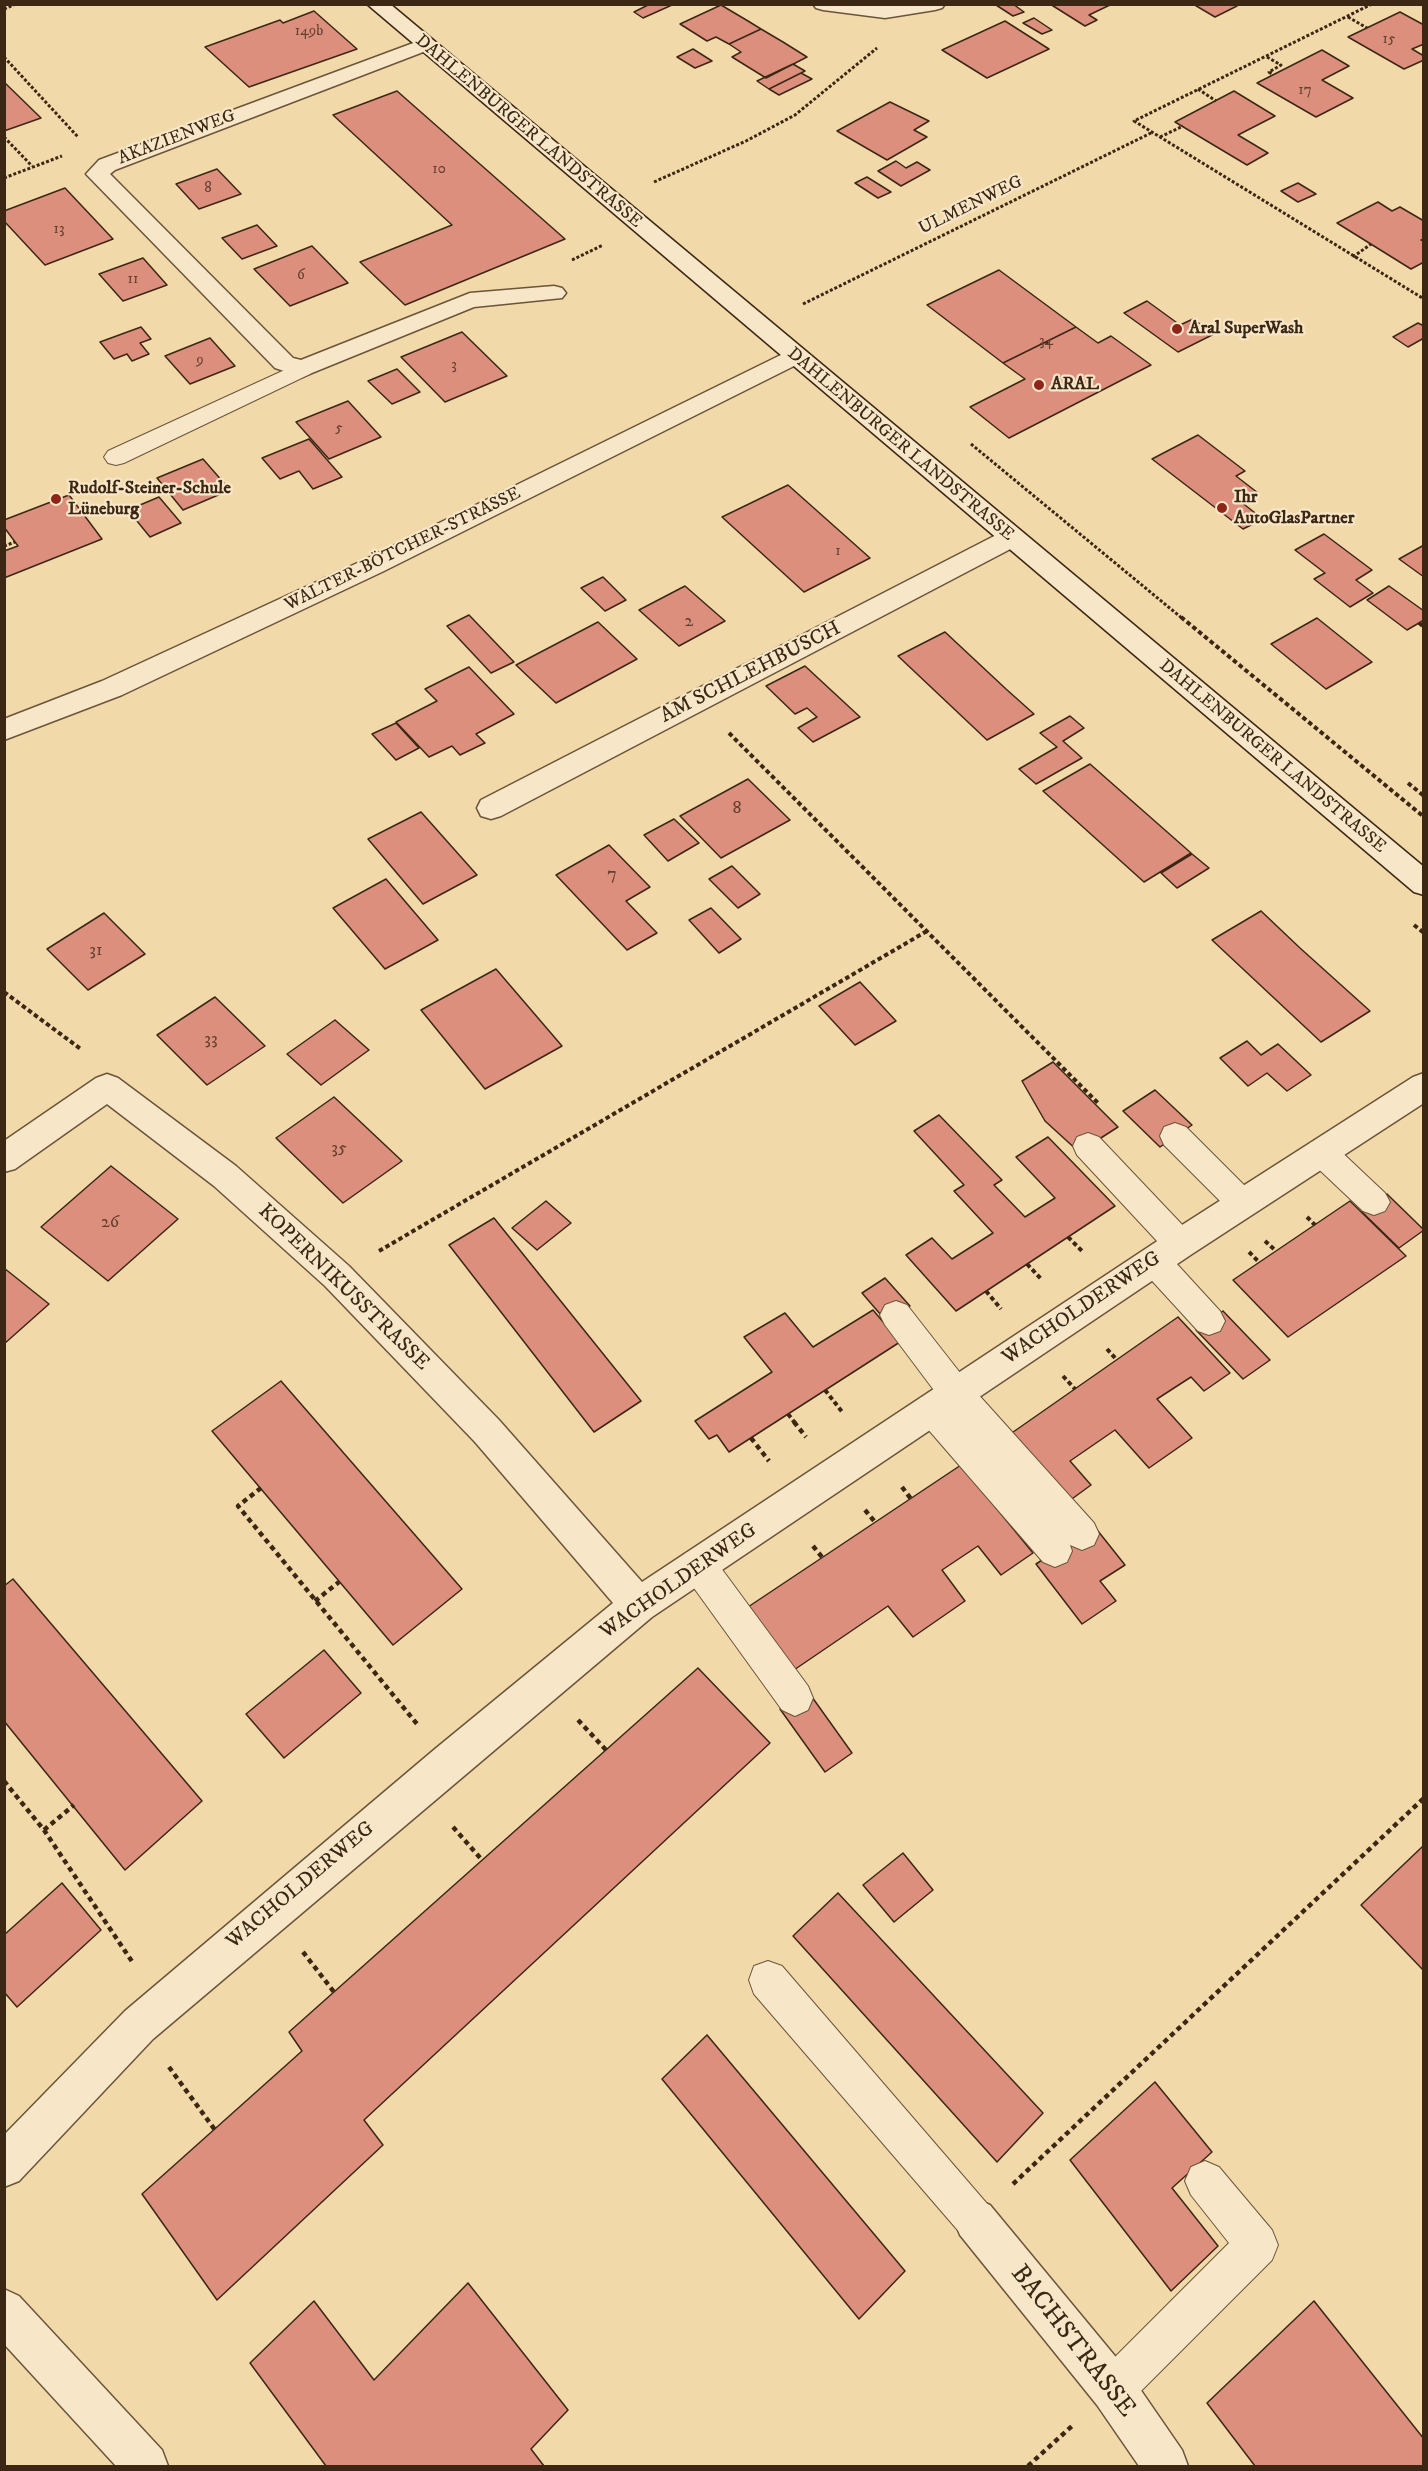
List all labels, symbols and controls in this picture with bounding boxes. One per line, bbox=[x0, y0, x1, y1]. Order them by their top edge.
house number: 149b bbox=[295, 23, 323, 41]
street label: DAHLENBURGER LANDSTRASSE bbox=[410, 31, 646, 233]
house number: 15 bbox=[1383, 31, 1395, 49]
house number: 17 bbox=[1298, 82, 1312, 100]
street label: AKAZIENWEG bbox=[115, 106, 239, 170]
house number: 10 bbox=[432, 161, 446, 179]
street label: ULMENWEG bbox=[916, 172, 1026, 240]
house number: 8 bbox=[204, 180, 212, 198]
house number: 13 bbox=[53, 221, 65, 239]
house number: 6 bbox=[297, 267, 305, 285]
house number: 11 bbox=[127, 271, 139, 289]
place label: Aral SuperWash bbox=[1189, 318, 1304, 340]
marker: Aral SuperWash bbox=[1170, 322, 1184, 336]
house number: 34 bbox=[1039, 333, 1053, 351]
street label: DAHLENBURGER LANDSTRASSE bbox=[782, 344, 1018, 546]
house number: 9 bbox=[196, 352, 204, 370]
house number: 3 bbox=[451, 357, 457, 375]
place label: ARAL bbox=[1051, 374, 1099, 396]
marker: ARAL bbox=[1032, 378, 1046, 392]
house number: 5 bbox=[335, 420, 343, 438]
place label: Rudolf-Steiner-Schule Lüneburg bbox=[68, 478, 231, 520]
street label: WALTER-BÖTCHER-STRASSE bbox=[282, 483, 524, 617]
place label: Ihr AutoGlasPartner bbox=[1234, 487, 1354, 530]
marker: Rudolf-Steiner-Schule Lüneburg bbox=[49, 492, 63, 506]
marker: Ihr AutoGlasPartner bbox=[1215, 501, 1229, 515]
house number: 1 bbox=[835, 543, 841, 561]
house number: 2 bbox=[685, 611, 693, 633]
street label: AM SCHLEHBUSCH bbox=[656, 617, 846, 729]
street label: DAHLENBURGER LANDSTRASSE bbox=[1154, 656, 1390, 858]
house number: 8 bbox=[732, 798, 742, 820]
house number: 7 bbox=[607, 864, 617, 886]
house number: 31 bbox=[89, 940, 103, 962]
house number: 33 bbox=[204, 1029, 218, 1051]
house number: 35 bbox=[331, 1138, 347, 1160]
street label: KOPERNIKUSSTRASSE bbox=[252, 1199, 434, 1377]
house number: 26 bbox=[101, 1212, 119, 1234]
street label: WACHOLDERWEG bbox=[998, 1247, 1166, 1371]
street label: WACHOLDERWEG bbox=[596, 1518, 762, 1646]
street label: WACHOLDERWEG bbox=[222, 1817, 380, 1955]
street label: BACHSTRASSE bbox=[1003, 2260, 1141, 2424]

